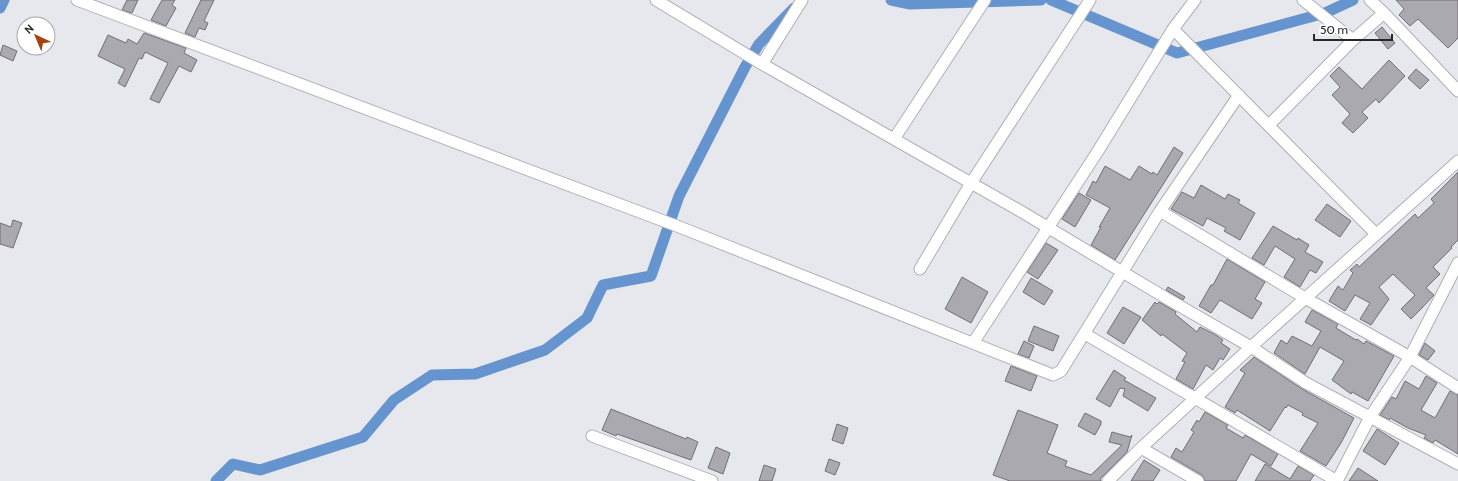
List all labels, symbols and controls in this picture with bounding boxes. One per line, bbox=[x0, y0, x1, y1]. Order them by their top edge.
north arrow bbox=[16, 16, 56, 56]
scale bar bbox=[1314, 16, 1392, 42]
text: N bbox=[21, 21, 37, 37]
text: 50 m bbox=[1320, 22, 1348, 37]

